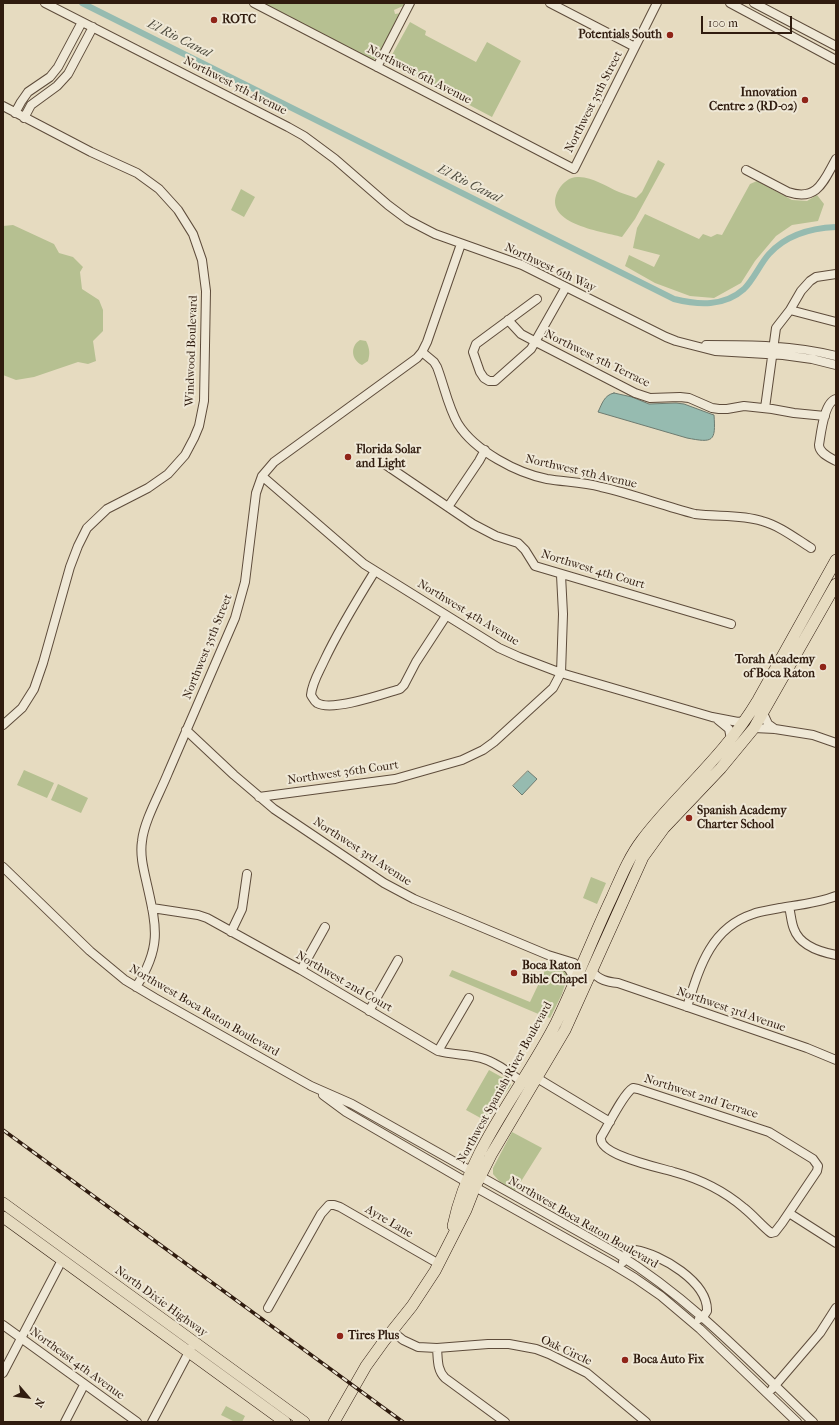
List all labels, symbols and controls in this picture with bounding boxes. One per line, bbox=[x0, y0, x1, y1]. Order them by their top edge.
scale bar bbox=[703, 8, 794, 34]
place label: ROTC bbox=[222, 13, 256, 27]
marker: ROTC bbox=[209, 15, 219, 25]
water label: El Rio Canal bbox=[145, 16, 213, 62]
text: 100 m bbox=[708, 16, 738, 30]
place label: Potentials South bbox=[578, 28, 662, 42]
marker: Potentials South bbox=[665, 30, 675, 40]
street label: Northwest 6th Avenue bbox=[364, 42, 474, 108]
street label: Northwest 35th Street bbox=[562, 49, 626, 155]
street label: Northwest 5th Avenue bbox=[181, 54, 289, 118]
place label: Innovation Centre 2 (RD-02) bbox=[709, 86, 797, 114]
marker: Innovation Centre 2 (RD-02) bbox=[800, 95, 810, 105]
water label: El Rio Canal bbox=[435, 161, 503, 207]
street label: Northwest 6th Way bbox=[502, 240, 598, 296]
street label: Windwood Boulevard bbox=[183, 295, 201, 407]
street label: Northwest 5th Terrace bbox=[542, 327, 652, 391]
place label: Florida Solar and Light bbox=[356, 443, 421, 471]
marker: Florida Solar and Light bbox=[343, 452, 353, 462]
street label: Northwest 5th Avenue bbox=[524, 452, 638, 492]
street label: Northwest 4th Court bbox=[539, 547, 647, 593]
street label: Northwest 4th Avenue bbox=[415, 577, 521, 649]
street label: Northwest 35th Street bbox=[180, 592, 236, 702]
place label: Torah Academy of Boca Raton bbox=[735, 653, 815, 681]
marker: Torah Academy of Boca Raton bbox=[818, 662, 828, 672]
street label: Northwest 36th Court bbox=[287, 758, 399, 788]
place label: Spanish Academy Charter School bbox=[697, 804, 787, 832]
marker: Spanish Academy Charter School bbox=[684, 813, 694, 823]
street label: Northwest 3rd Avenue bbox=[310, 815, 414, 889]
street label: Northwest 2nd Court bbox=[293, 948, 395, 1016]
place label: Boca Raton Bible Chapel bbox=[522, 959, 587, 987]
street label: Northwest Boca Raton Boulevard bbox=[126, 962, 282, 1060]
marker: Boca Raton Bible Chapel bbox=[509, 968, 519, 978]
street label: Northwest 3rd Avenue bbox=[675, 985, 787, 1035]
street label: Northwest Spanish River Boulevard bbox=[454, 999, 556, 1167]
street label: Northwest 2nd Terrace bbox=[642, 1072, 760, 1122]
street label: Northwest Boca Raton Boulevard bbox=[505, 1174, 661, 1272]
street label: Ayre Lane bbox=[363, 1203, 415, 1241]
street label: North Dixie Highway bbox=[112, 1264, 210, 1340]
street label: Northeast 4th Avenue bbox=[27, 1325, 127, 1403]
place label: Tires Plus bbox=[348, 1329, 399, 1343]
marker: Tires Plus bbox=[335, 1331, 345, 1341]
street label: Oak Circle bbox=[538, 1333, 594, 1369]
place label: Boca Auto Fix bbox=[633, 1353, 704, 1367]
marker: Boca Auto Fix bbox=[620, 1355, 630, 1365]
north arrow bbox=[8, 1377, 48, 1417]

